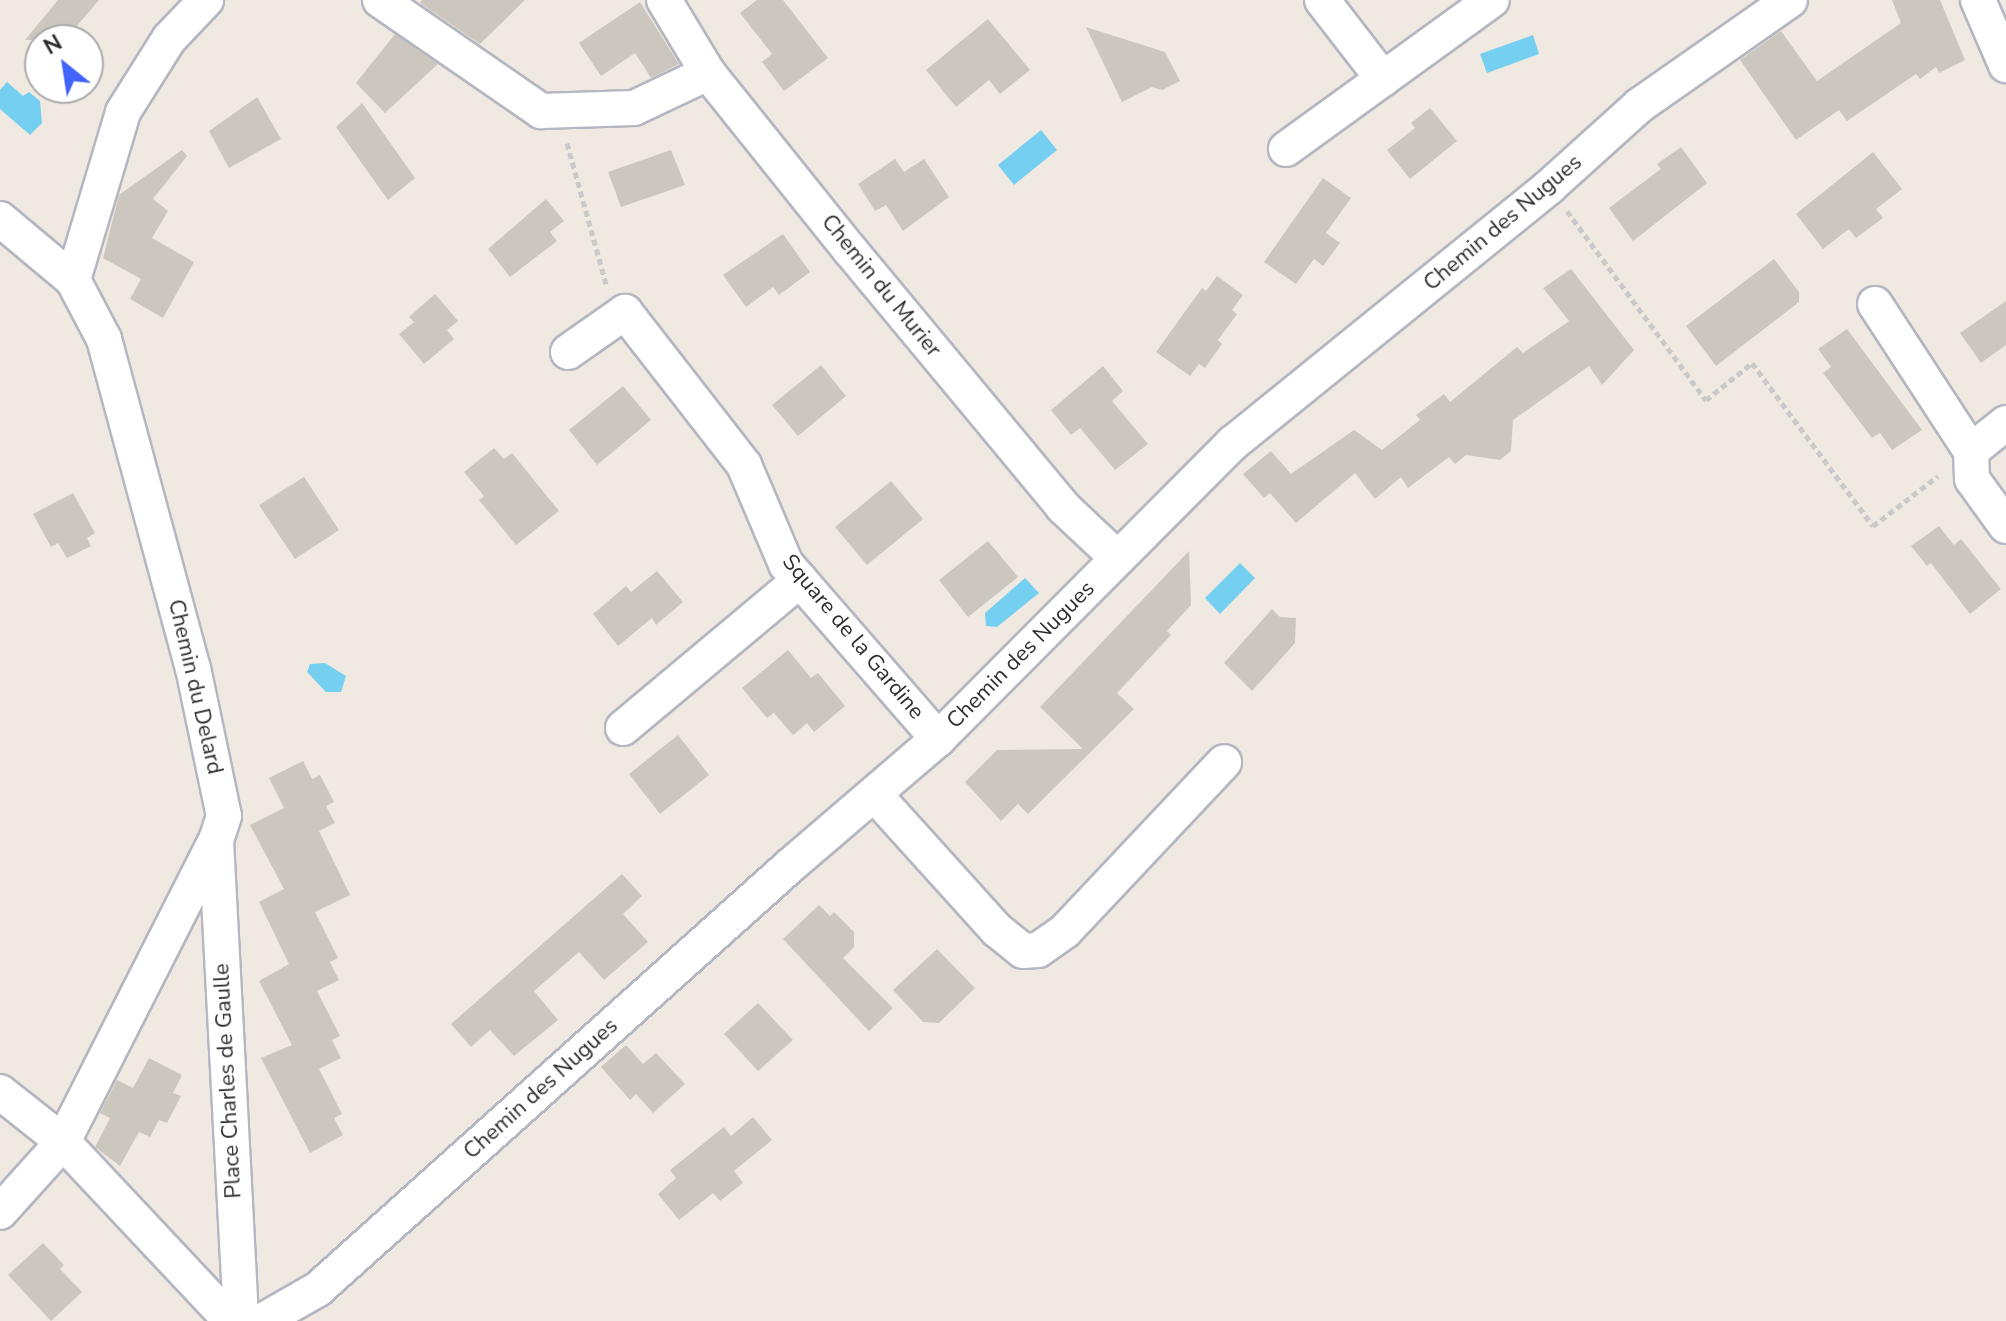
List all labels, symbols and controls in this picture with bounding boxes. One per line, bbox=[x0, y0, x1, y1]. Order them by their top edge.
north arrow bbox=[24, 24, 104, 104]
text: N bbox=[38, 28, 68, 62]
street label: Chemin des Nugues bbox=[1419, 149, 1587, 297]
street label: Chemin du Murier bbox=[815, 209, 947, 363]
street label: Square de la Gardine bbox=[776, 549, 930, 725]
street label: Chemin des Nugues bbox=[942, 576, 1100, 734]
street label: Chemin du Delard bbox=[162, 597, 228, 777]
street label: Place Charles de Gaulle bbox=[209, 963, 247, 1199]
street label: Chemin des Nugues bbox=[459, 1013, 623, 1165]

